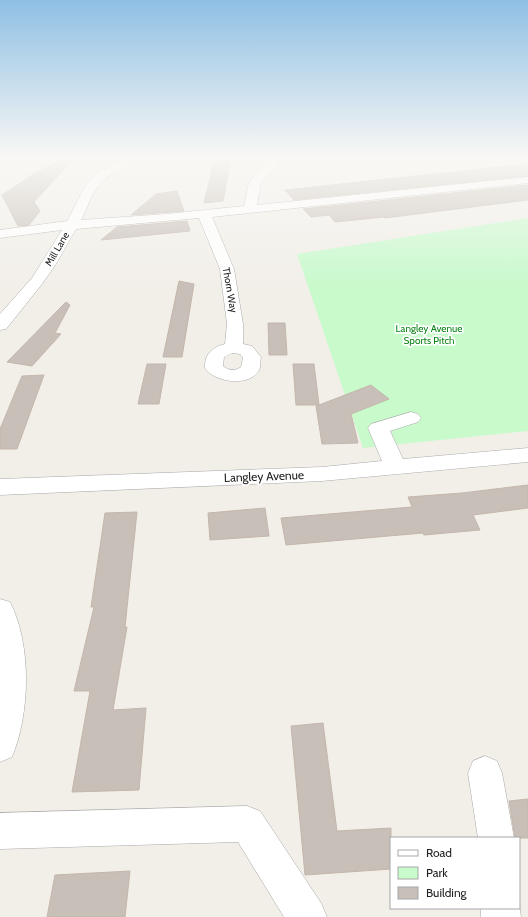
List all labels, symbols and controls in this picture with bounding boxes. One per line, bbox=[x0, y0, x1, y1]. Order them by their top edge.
street label: Mill Lane bbox=[42, 229, 72, 269]
street label: Thorn Way bbox=[220, 266, 240, 314]
park label: Langley Avenue Sports Pitch bbox=[396, 322, 462, 347]
street label: Langley Avenue bbox=[224, 467, 304, 485]
legend bbox=[390, 837, 520, 909]
text: Road bbox=[426, 845, 452, 860]
text: Park bbox=[426, 865, 448, 880]
text: Building bbox=[426, 885, 468, 900]

